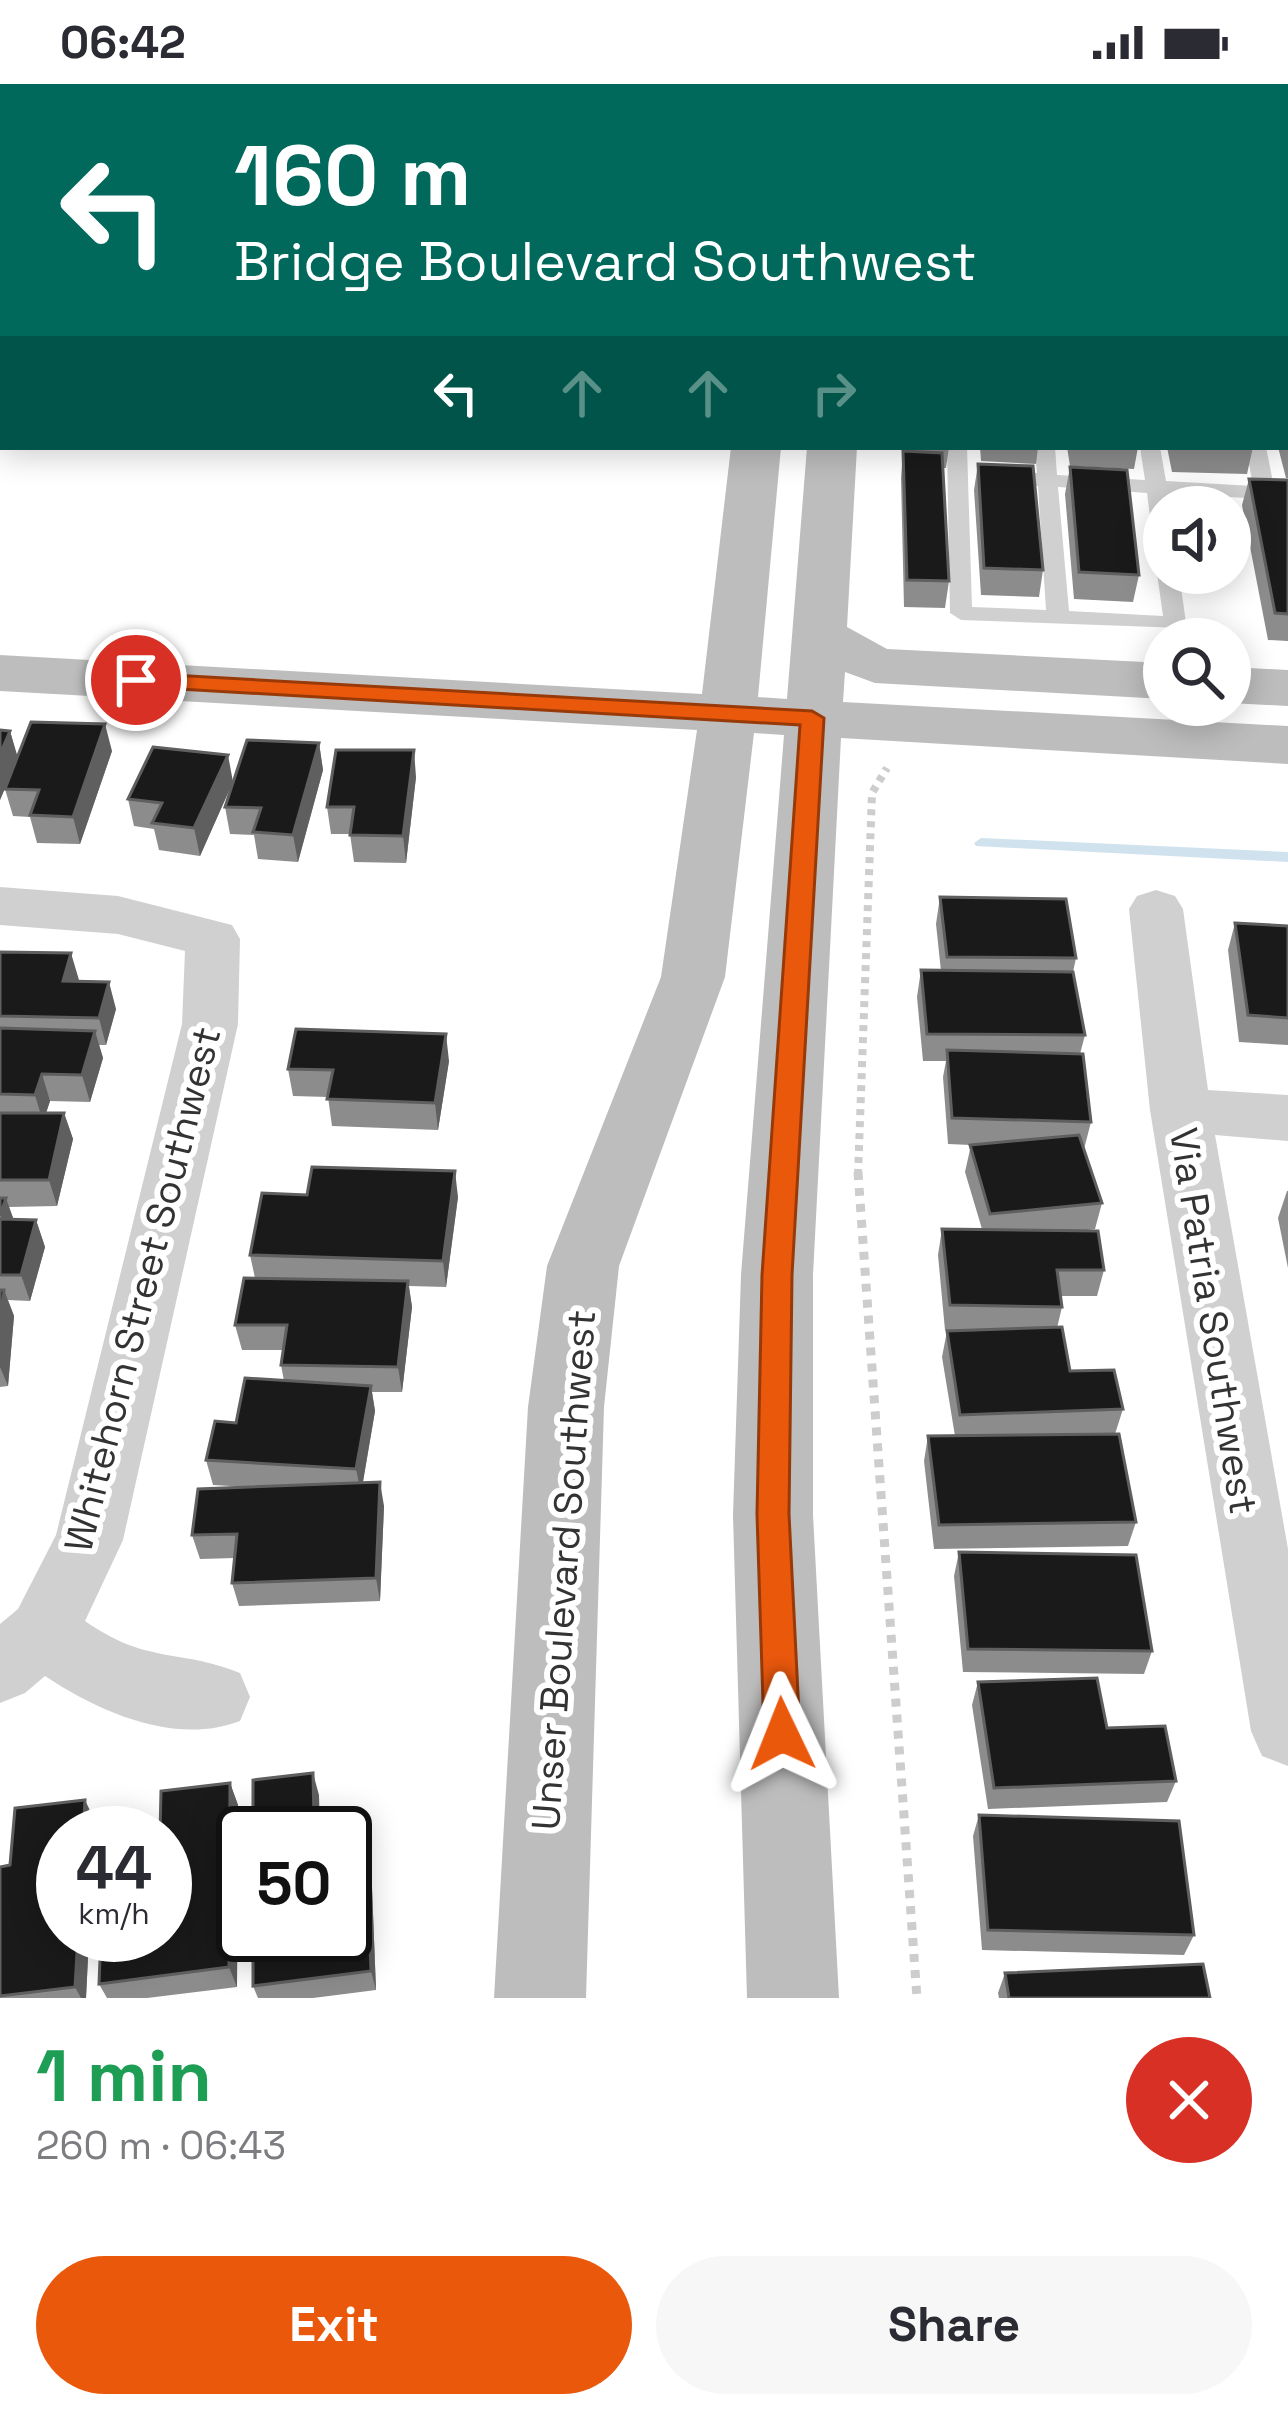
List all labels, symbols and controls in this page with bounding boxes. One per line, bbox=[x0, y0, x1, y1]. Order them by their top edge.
text: 06:42 bbox=[60, 14, 186, 71]
text: 160 m bbox=[234, 122, 471, 230]
icon: left bbox=[36, 132, 192, 288]
text: Bridge Boulevard Southwest bbox=[234, 227, 977, 296]
icon: left bbox=[423, 360, 489, 426]
icon: ahead bbox=[549, 360, 615, 426]
icon: ahead bbox=[675, 360, 741, 426]
icon: right bbox=[801, 360, 867, 426]
map controls bbox=[1143, 486, 1251, 726]
button: sound bbox=[1143, 486, 1251, 594]
button: search bbox=[1143, 618, 1251, 726]
pin bbox=[85, 629, 187, 731]
icon: arrive bbox=[103, 647, 169, 713]
street label: Whitehorn Street Southwest bbox=[53, 1022, 231, 1557]
street label: Via Patria Southwest bbox=[1159, 1124, 1268, 1518]
street label: Unser Boulevard Southwest bbox=[521, 1308, 606, 1832]
position arrow bbox=[719, 1671, 845, 1797]
speed limit sign: 50 bbox=[216, 1806, 372, 1962]
text: 44 bbox=[76, 1830, 152, 1907]
text: km/h bbox=[78, 1894, 150, 1933]
text: 1 min bbox=[36, 2030, 212, 2122]
button: close bbox=[1126, 2037, 1252, 2163]
text: 260 m · 06:43 bbox=[36, 2121, 286, 2170]
button: Exit bbox=[36, 2256, 632, 2394]
button: Share bbox=[656, 2256, 1252, 2394]

